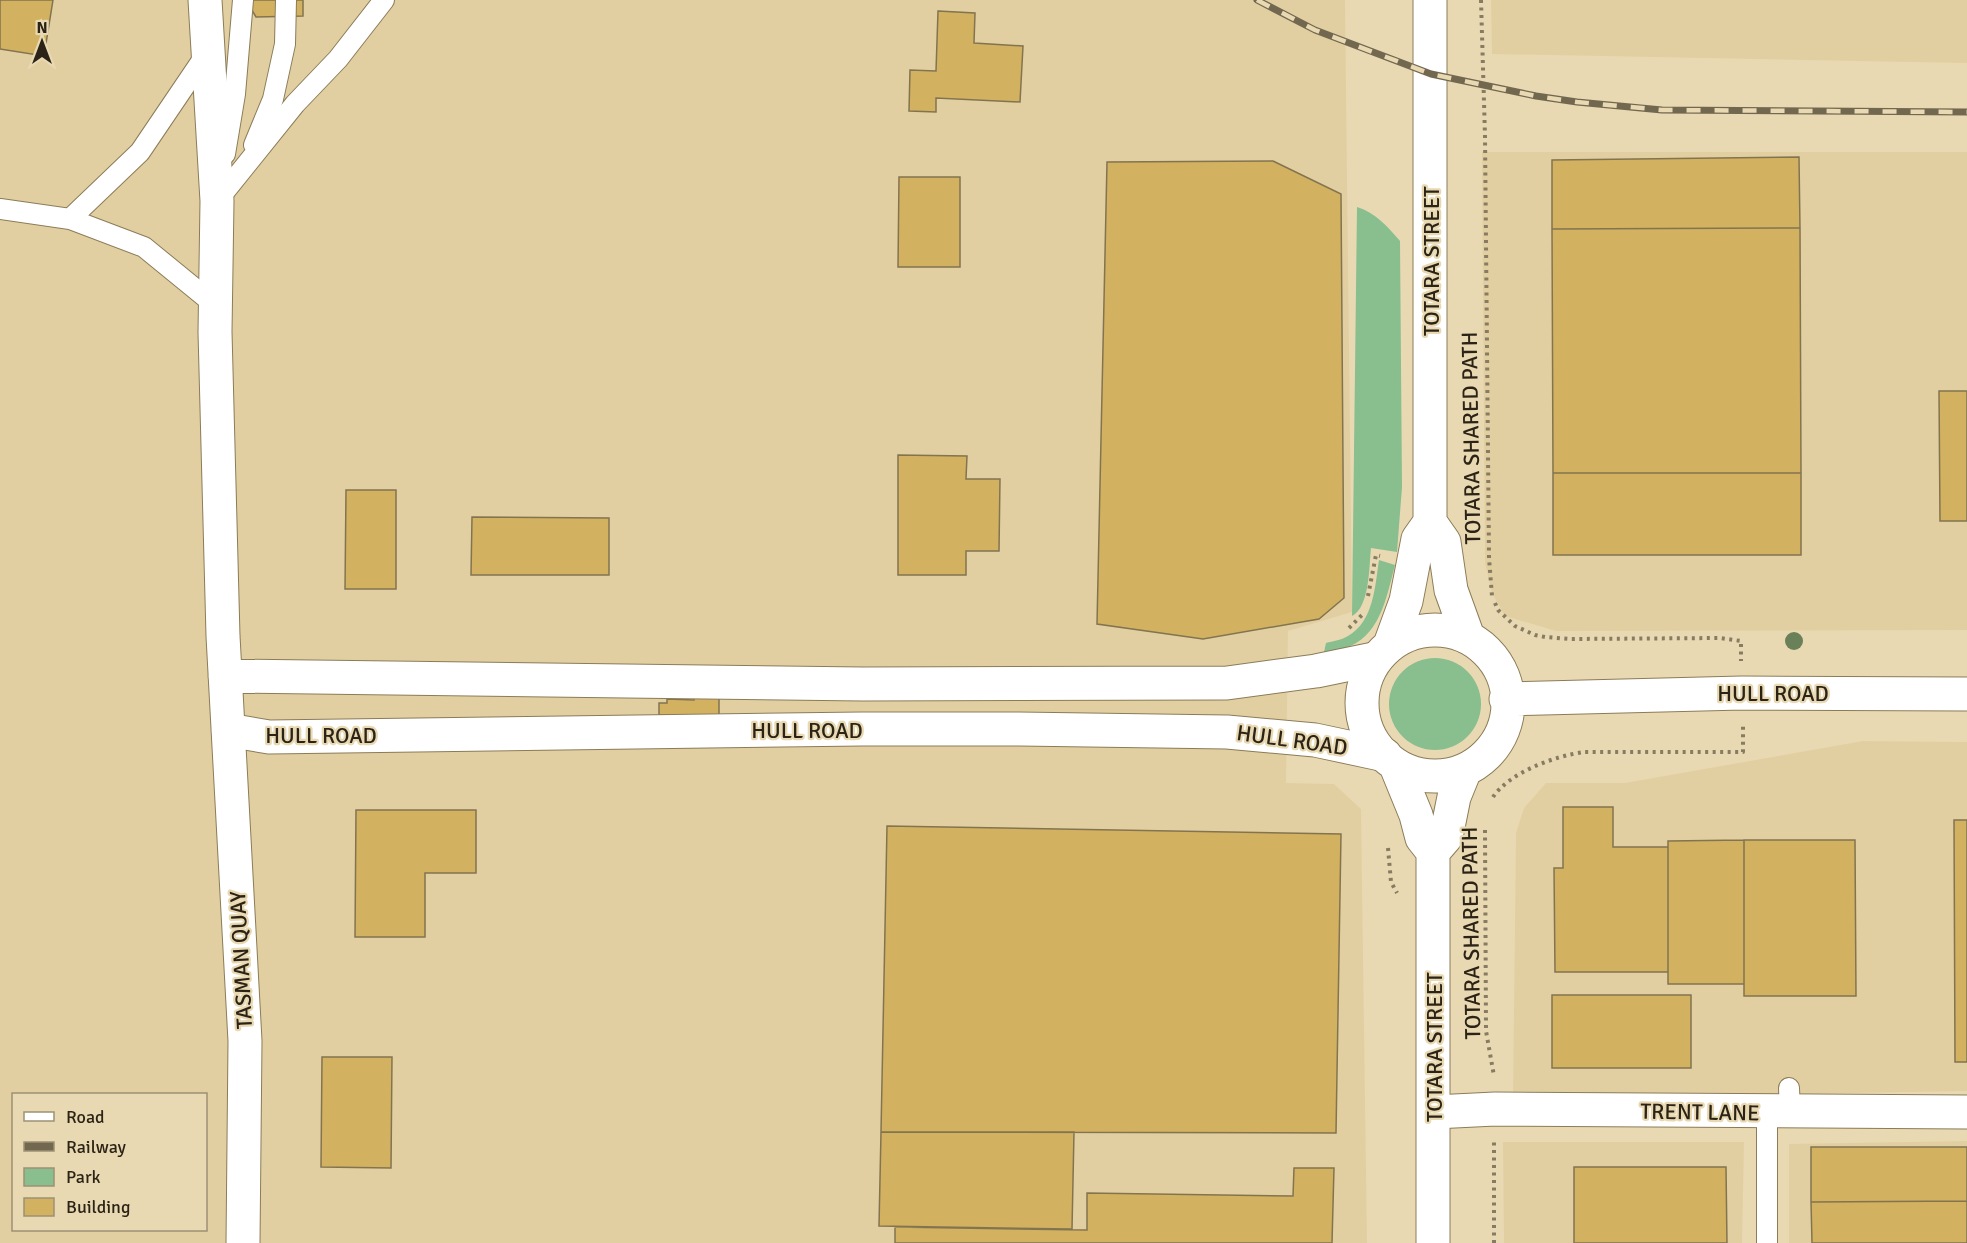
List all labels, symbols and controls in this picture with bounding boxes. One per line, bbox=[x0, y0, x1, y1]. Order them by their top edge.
north arrow bbox=[12, 12, 72, 72]
text: N bbox=[36, 18, 48, 38]
street label: TOTARA STREET bbox=[1418, 186, 1445, 336]
street label: TOTARA SHARED PATH bbox=[1456, 331, 1486, 545]
street label: HULL ROAD bbox=[1717, 680, 1829, 707]
street label: HULL ROAD bbox=[751, 717, 863, 744]
street label: HULL ROAD bbox=[1235, 719, 1349, 761]
street label: HULL ROAD bbox=[265, 722, 377, 749]
street label: TOTARA SHARED PATH bbox=[1456, 826, 1486, 1040]
street label: TASMAN QUAY bbox=[224, 890, 258, 1030]
street label: TOTARA STREET bbox=[1421, 972, 1448, 1122]
legend bbox=[12, 1093, 207, 1231]
street label: TRENT LANE bbox=[1640, 1097, 1760, 1127]
text: Road bbox=[66, 1106, 105, 1128]
text: Railway bbox=[66, 1136, 127, 1158]
text: Park bbox=[66, 1166, 101, 1188]
text: Building bbox=[66, 1196, 130, 1218]

